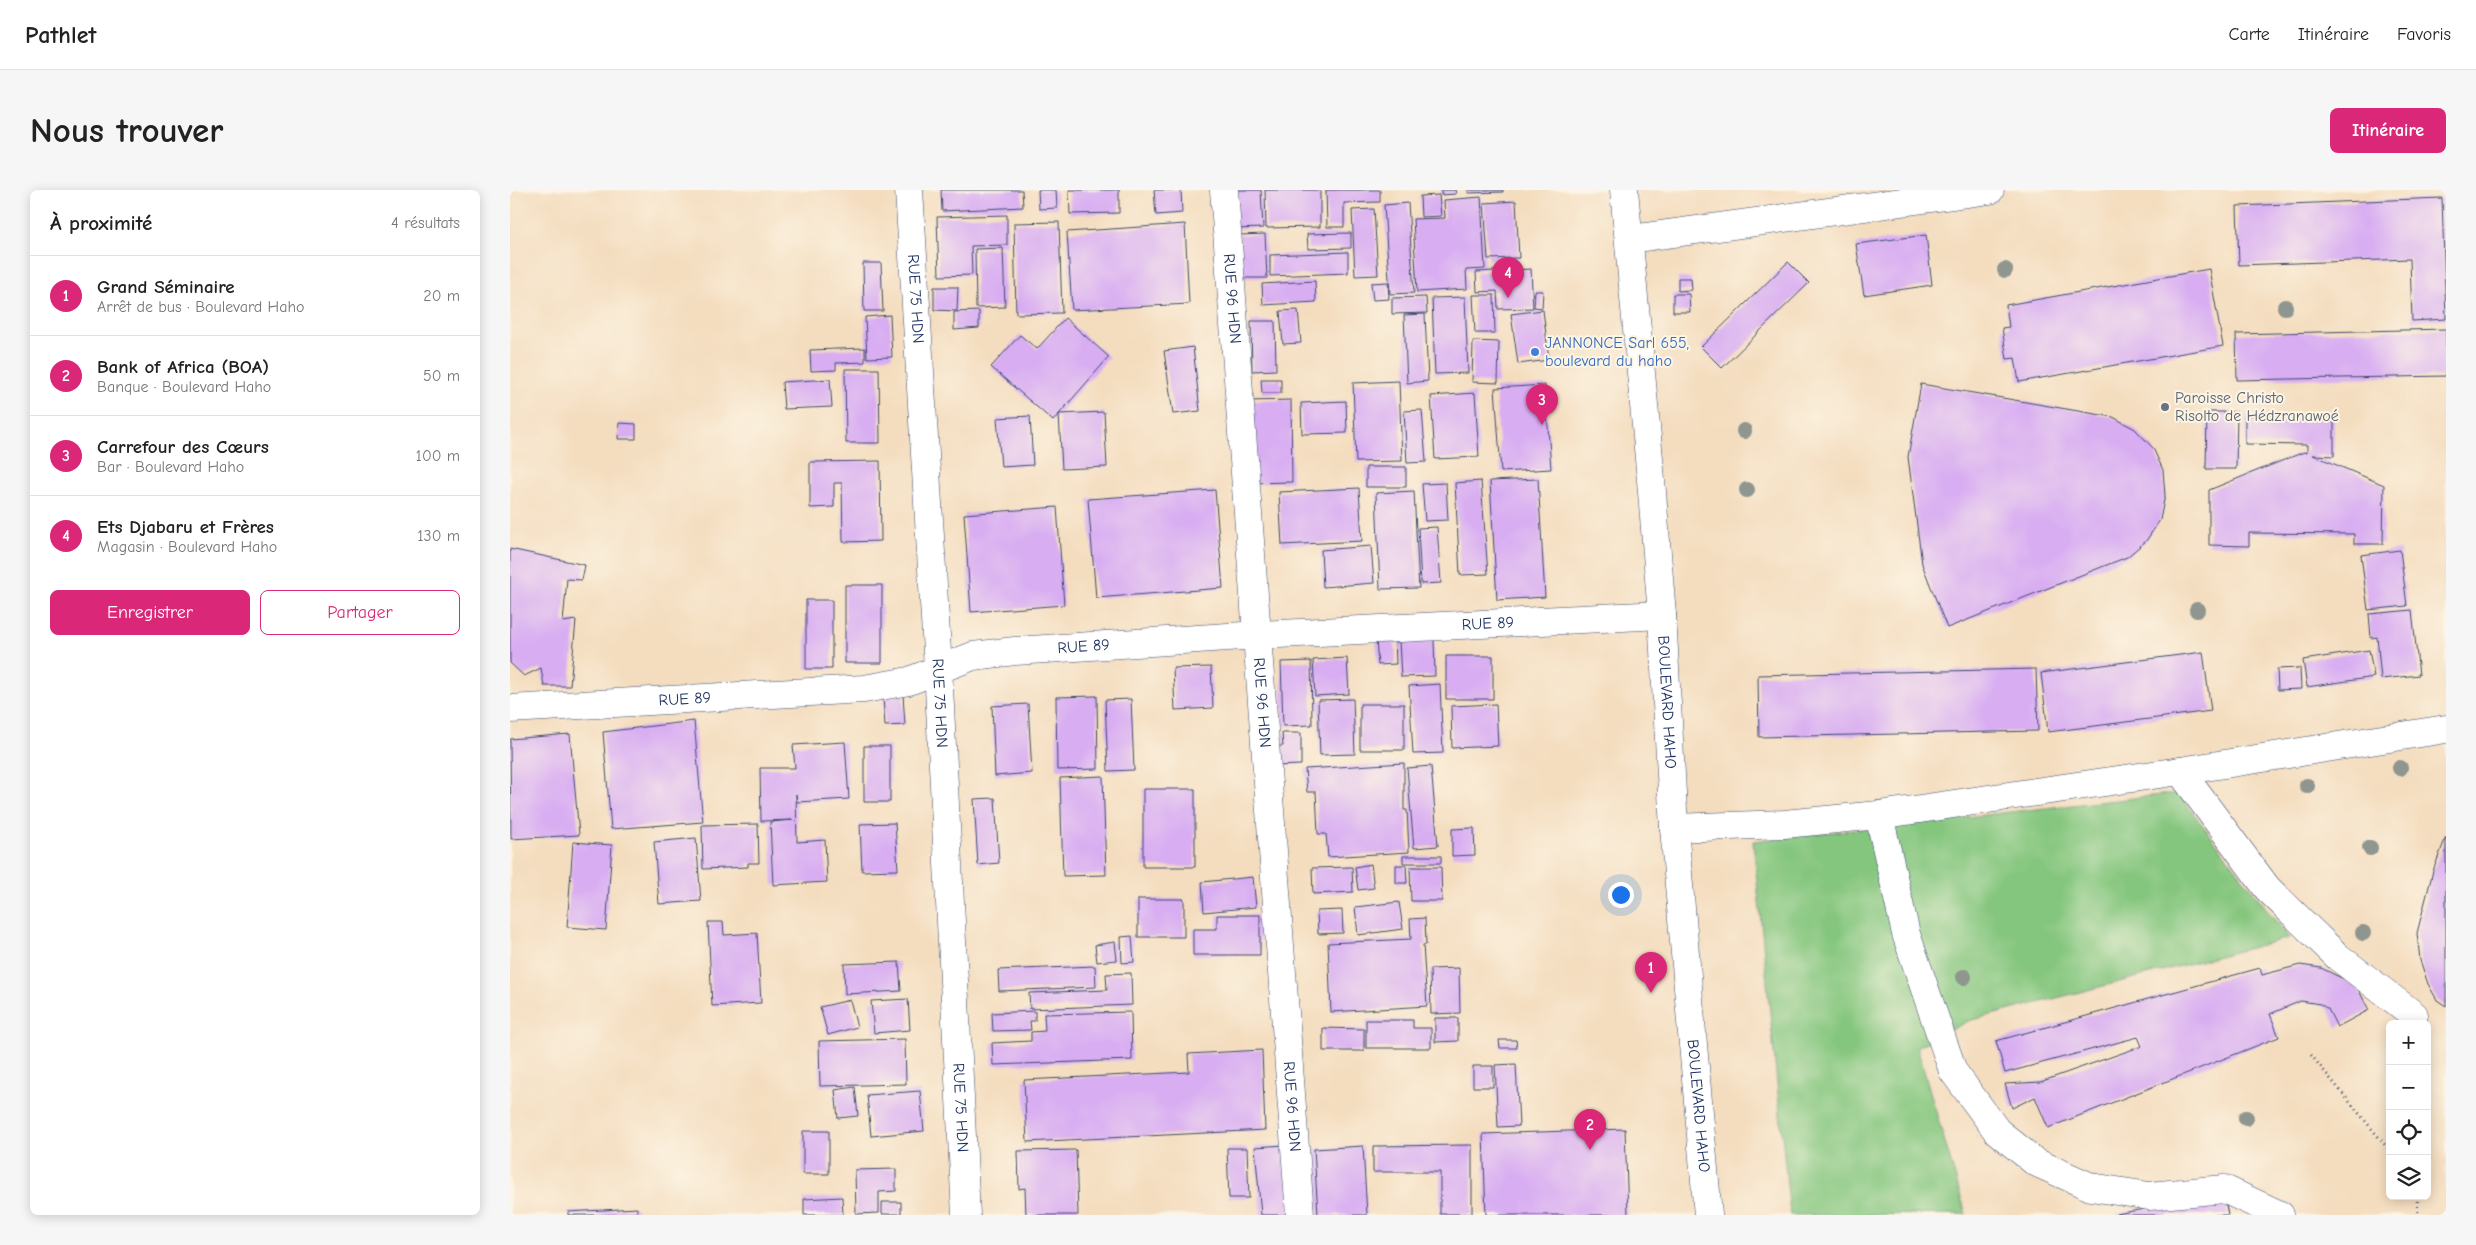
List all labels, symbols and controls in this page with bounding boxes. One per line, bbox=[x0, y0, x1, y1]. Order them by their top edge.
text: Pathlet bbox=[25, 21, 96, 49]
text: Carte bbox=[2229, 24, 2270, 45]
text: Itinéraire bbox=[2298, 24, 2369, 45]
text: Favoris bbox=[2397, 24, 2451, 45]
button: Itinéraire bbox=[2330, 108, 2446, 153]
text: Nous trouver bbox=[30, 110, 223, 151]
text: À proximité bbox=[50, 211, 152, 235]
text: 4 résultats bbox=[391, 214, 460, 232]
street label: RUE 96 HDN bbox=[1220, 253, 1244, 344]
street label: RUE 75 HDN bbox=[904, 254, 927, 344]
pin: 4 bbox=[1492, 257, 1524, 298]
text: Grand Séminaire bbox=[97, 276, 235, 298]
text: 1 bbox=[63, 287, 69, 305]
text: 20 m bbox=[423, 287, 460, 305]
text: Arrêt de bus · Boulevard Haho bbox=[97, 298, 304, 316]
place label: JANNONCE Sarl 655, boulevard du haho bbox=[1545, 334, 1689, 370]
marker: JANNONCE Sarl 655, boulevard du haho bbox=[1529, 346, 1541, 358]
text: Bank of Africa (BOA) bbox=[97, 356, 269, 378]
text: 2 bbox=[62, 367, 70, 385]
text: 50 m bbox=[423, 367, 460, 385]
text: Banque · Boulevard Haho bbox=[97, 378, 271, 396]
pin: 3 bbox=[1526, 384, 1558, 425]
place label: Paroisse Christo Risolto de Hédzranawoé bbox=[2175, 389, 2339, 425]
marker: Paroisse Christo Risolto de Hédzranawoé bbox=[2159, 401, 2171, 413]
text: Carrefour des Cœurs bbox=[97, 436, 269, 458]
text: 3 bbox=[62, 447, 70, 465]
text: 100 m bbox=[416, 447, 460, 465]
text: Bar · Boulevard Haho bbox=[97, 458, 244, 476]
text: Ets Djabaru et Frères bbox=[97, 516, 274, 538]
text: 4 bbox=[62, 527, 70, 545]
text: 130 m bbox=[417, 527, 460, 545]
text: Magasin · Boulevard Haho bbox=[97, 538, 277, 556]
button: Enregistrer bbox=[50, 590, 250, 635]
button: Partager bbox=[260, 590, 460, 635]
street label: RUE 89 bbox=[1461, 613, 1515, 634]
street label: BOULEVARD HAHO bbox=[1654, 635, 1680, 769]
street label: RUE 89 bbox=[1057, 636, 1110, 657]
street label: RUE 96 HDN bbox=[1250, 657, 1274, 748]
street label: RUE 75 HDN bbox=[928, 658, 951, 748]
street label: RUE 89 bbox=[658, 689, 711, 710]
your location bbox=[1608, 882, 1634, 908]
pin: 1 bbox=[1635, 952, 1667, 993]
map controls bbox=[2386, 1020, 2431, 1200]
button: + bbox=[2386, 1020, 2431, 1065]
street label: BOULEVARD HAHO bbox=[1684, 1039, 1713, 1173]
street label: RUE 96 HDN bbox=[1280, 1061, 1304, 1152]
street label: RUE 75 HDN bbox=[949, 1062, 972, 1153]
button: − bbox=[2386, 1065, 2431, 1110]
pin: 2 bbox=[1574, 1109, 1606, 1150]
button: locate bbox=[2386, 1110, 2431, 1155]
button: layers bbox=[2386, 1155, 2431, 1200]

